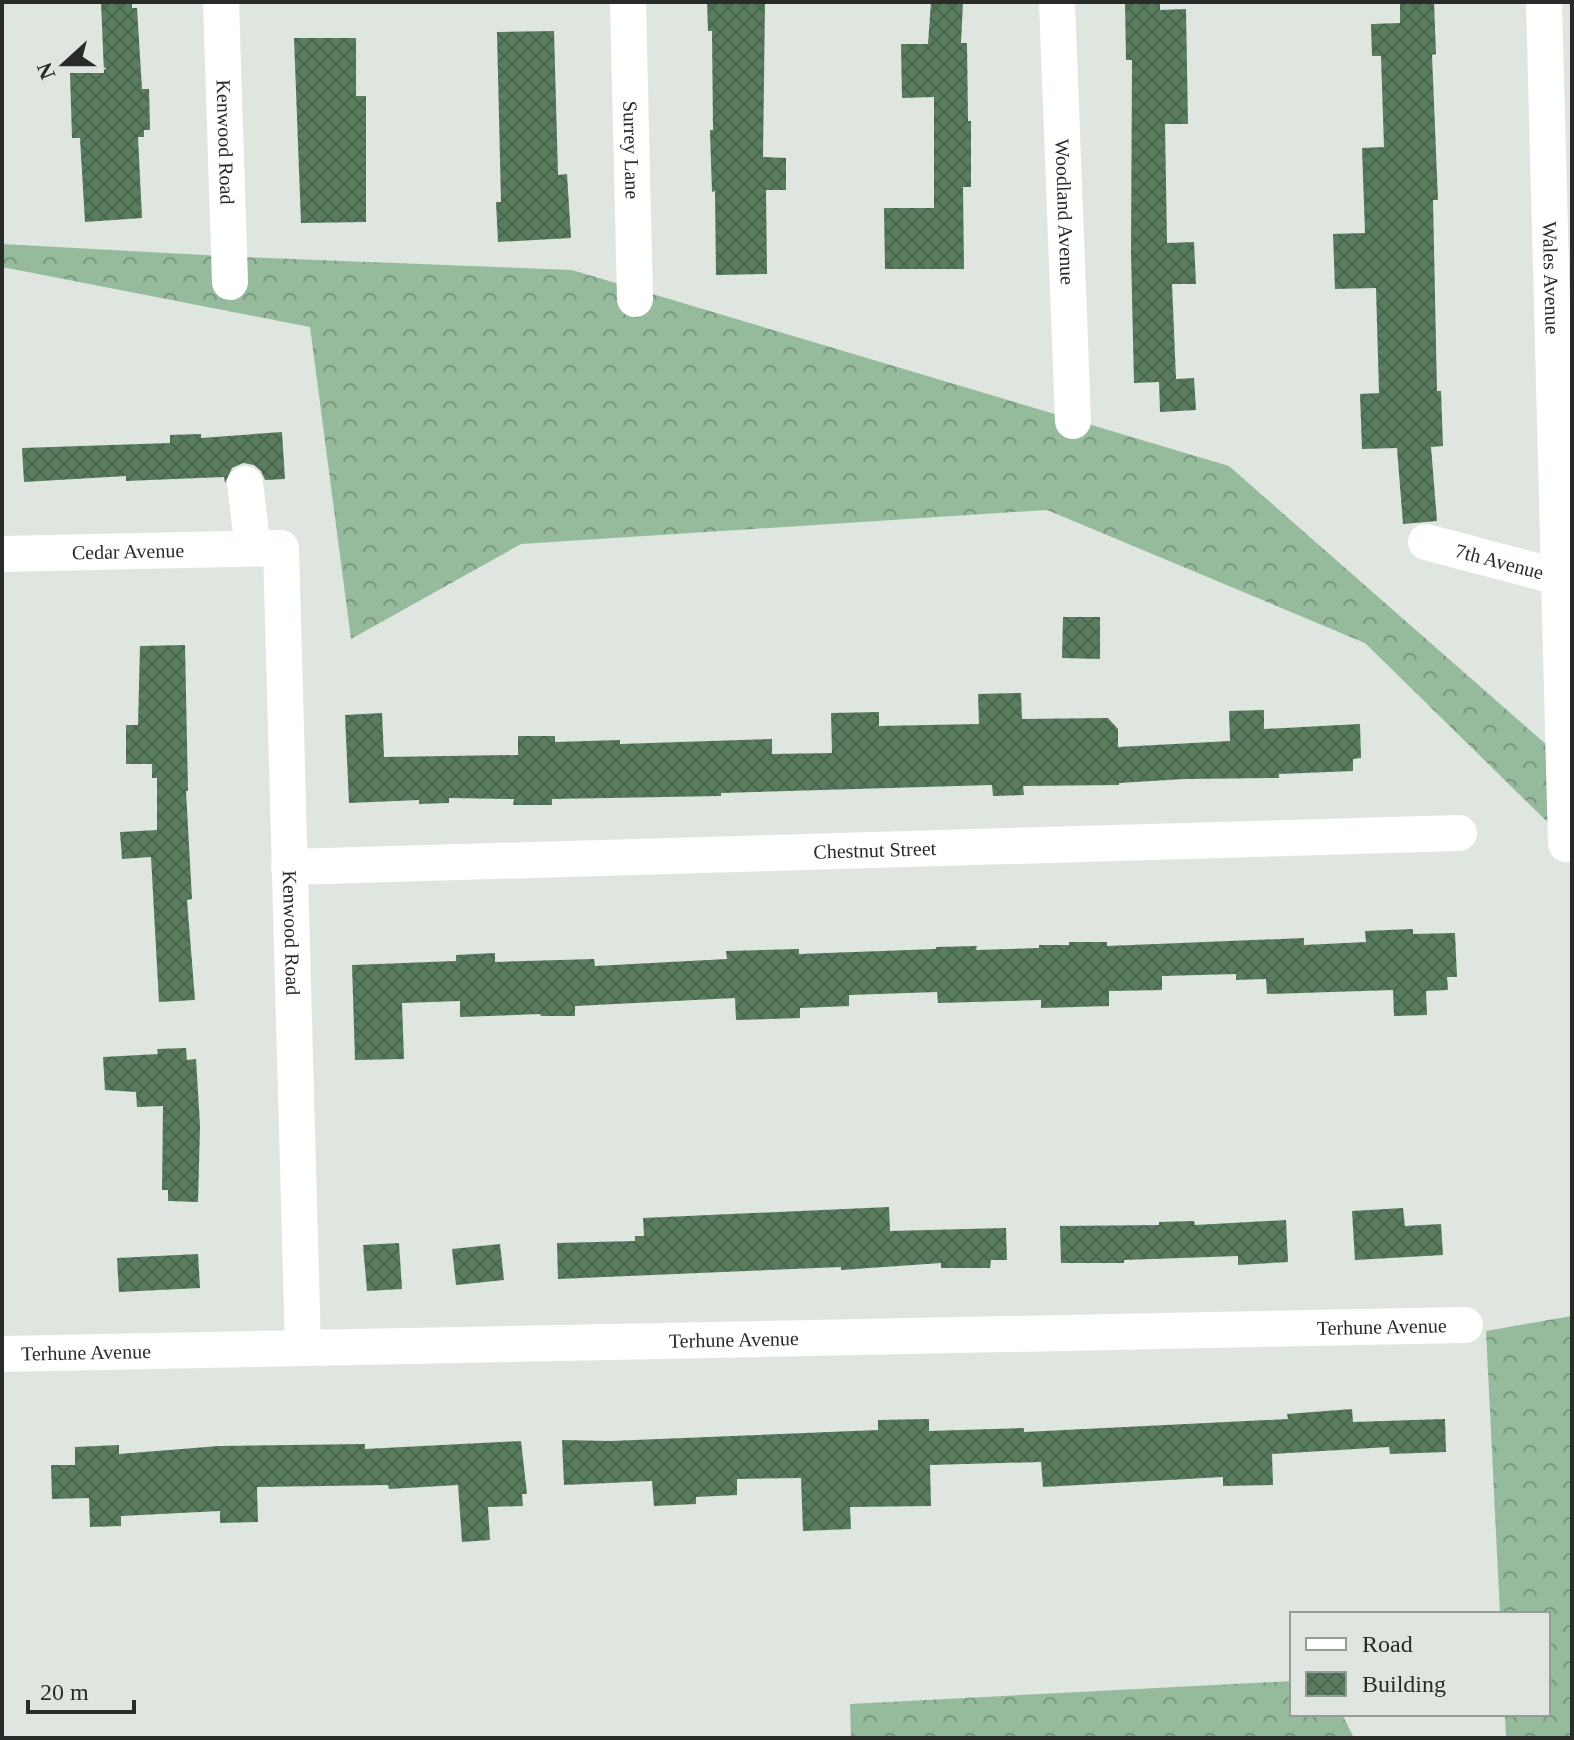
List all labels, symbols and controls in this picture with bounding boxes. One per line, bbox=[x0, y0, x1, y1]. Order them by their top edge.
north arrow bbox=[24, 24, 104, 104]
text: N bbox=[31, 59, 60, 83]
street label: Kenwood Road bbox=[212, 79, 239, 205]
street label: Surrey Lane bbox=[619, 101, 644, 199]
street label: Woodland Avenue bbox=[1051, 138, 1079, 286]
street label: Wales Avenue bbox=[1539, 221, 1564, 335]
street label: Cedar Avenue bbox=[72, 539, 185, 563]
street label: 7th Avenue bbox=[1453, 539, 1546, 583]
street label: Chestnut Street bbox=[813, 837, 937, 863]
street label: Kenwood Road bbox=[279, 870, 304, 996]
street label: Terhune Avenue bbox=[1317, 1314, 1447, 1339]
street label: Terhune Avenue bbox=[669, 1327, 799, 1352]
street label: Terhune Avenue bbox=[21, 1340, 151, 1365]
legend bbox=[1290, 1612, 1550, 1716]
text: Road bbox=[1362, 1631, 1413, 1657]
scale bar bbox=[28, 1664, 134, 1714]
text: Building bbox=[1362, 1671, 1446, 1697]
text: 20 m bbox=[40, 1679, 89, 1705]

